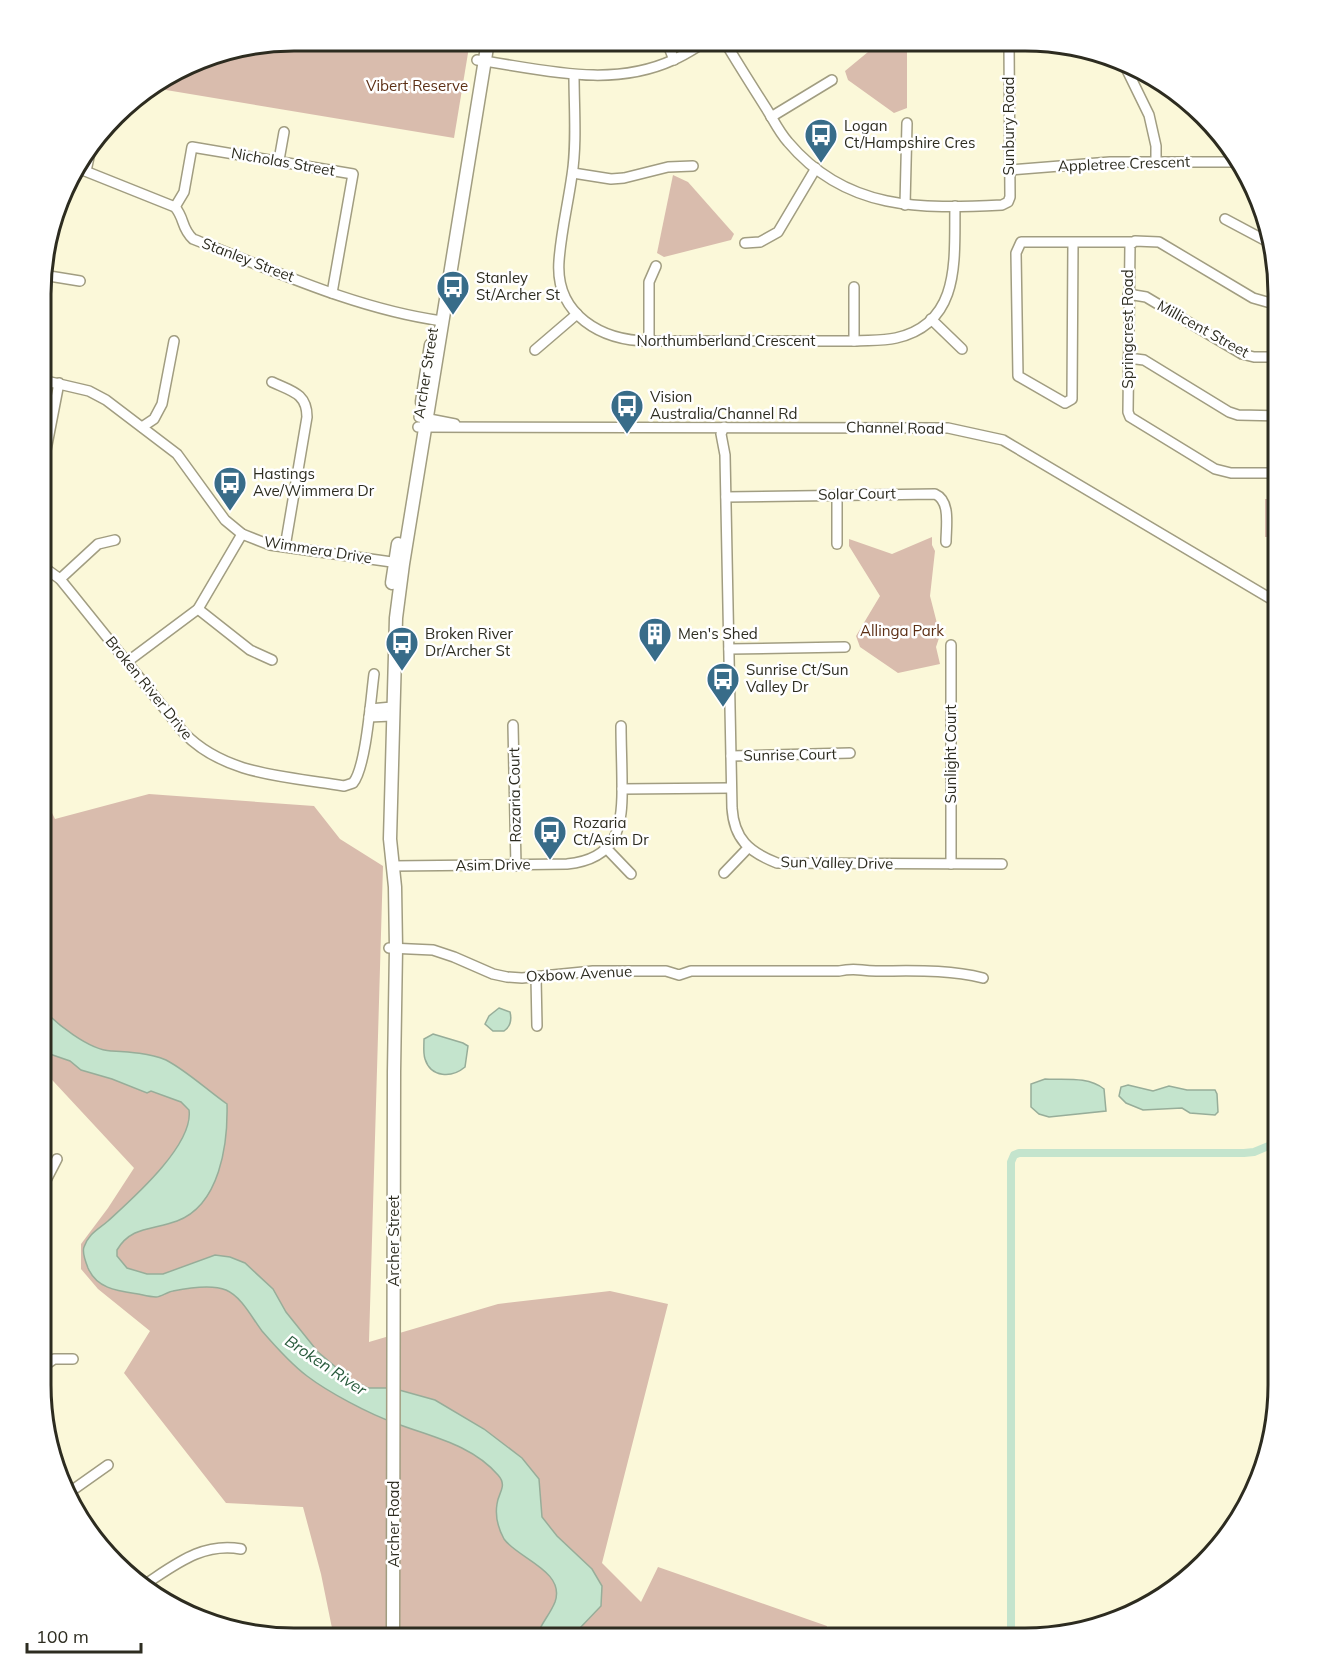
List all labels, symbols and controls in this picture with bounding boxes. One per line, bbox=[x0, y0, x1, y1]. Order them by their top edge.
park label: Vibert Reserve bbox=[366, 76, 468, 95]
street label: Sunbury Road bbox=[999, 77, 1018, 176]
place label: Logan Ct/Hampshire Cres bbox=[844, 116, 975, 152]
bus stop icon: Logan Ct/Hampshire Cres bbox=[803, 117, 839, 164]
street label: Nicholas Street bbox=[230, 143, 336, 180]
street label: Appletree Crescent bbox=[1058, 152, 1190, 175]
street label: Stanley Street bbox=[199, 233, 297, 286]
place label: Stanley St/Archer St bbox=[476, 268, 560, 304]
bus stop icon: Stanley St/Archer St bbox=[435, 269, 471, 316]
street label: Springcrest Road bbox=[1118, 269, 1137, 389]
street label: Millicent Street bbox=[1154, 296, 1252, 362]
street label: Archer Street bbox=[409, 326, 442, 420]
street label: Northumberland Crescent bbox=[636, 331, 816, 350]
place label: Vision Australia/Channel Rd bbox=[650, 387, 797, 423]
bus stop icon: Vision Australia/Channel Rd bbox=[609, 388, 645, 435]
street label: Channel Road bbox=[846, 417, 944, 438]
place label: Hastings Ave/Wimmera Dr bbox=[253, 464, 375, 500]
bus stop icon: Hastings Ave/Wimmera Dr bbox=[212, 465, 248, 512]
street label: Solar Court bbox=[818, 483, 896, 504]
street label: Wimmera Drive bbox=[263, 532, 374, 567]
building icon: Men's Shed bbox=[637, 616, 673, 663]
park label: Allinga Park bbox=[860, 621, 944, 640]
place label: Broken River Dr/Archer St bbox=[425, 624, 513, 660]
place label: Men's Shed bbox=[678, 624, 758, 643]
bus stop icon: Broken River Dr/Archer St bbox=[384, 625, 420, 672]
street label: Broken River Drive bbox=[102, 632, 197, 743]
place label: Sunrise Ct/Sun Valley Dr bbox=[746, 660, 848, 696]
bus stop icon: Sunrise Ct/Sun Valley Dr bbox=[705, 661, 741, 708]
street label: Sunlight Court bbox=[941, 705, 960, 803]
street label: Sunrise Court bbox=[743, 744, 837, 765]
street label: Rozaria Court bbox=[504, 747, 525, 843]
place label: Rozaria Ct/Asim Dr bbox=[573, 813, 649, 849]
bus stop icon: Rozaria Ct/Asim Dr bbox=[532, 814, 568, 861]
street label: Sun Valley Drive bbox=[781, 852, 893, 873]
street label: Asim Drive bbox=[455, 854, 531, 875]
street label: Oxbow Avenue bbox=[525, 961, 633, 986]
street label: Archer Street bbox=[384, 1195, 403, 1287]
water label: Broken River bbox=[282, 1330, 371, 1400]
street label: Archer Road bbox=[384, 1481, 403, 1567]
scale bar bbox=[27, 1616, 141, 1654]
text: 100 m bbox=[36, 1625, 89, 1648]

